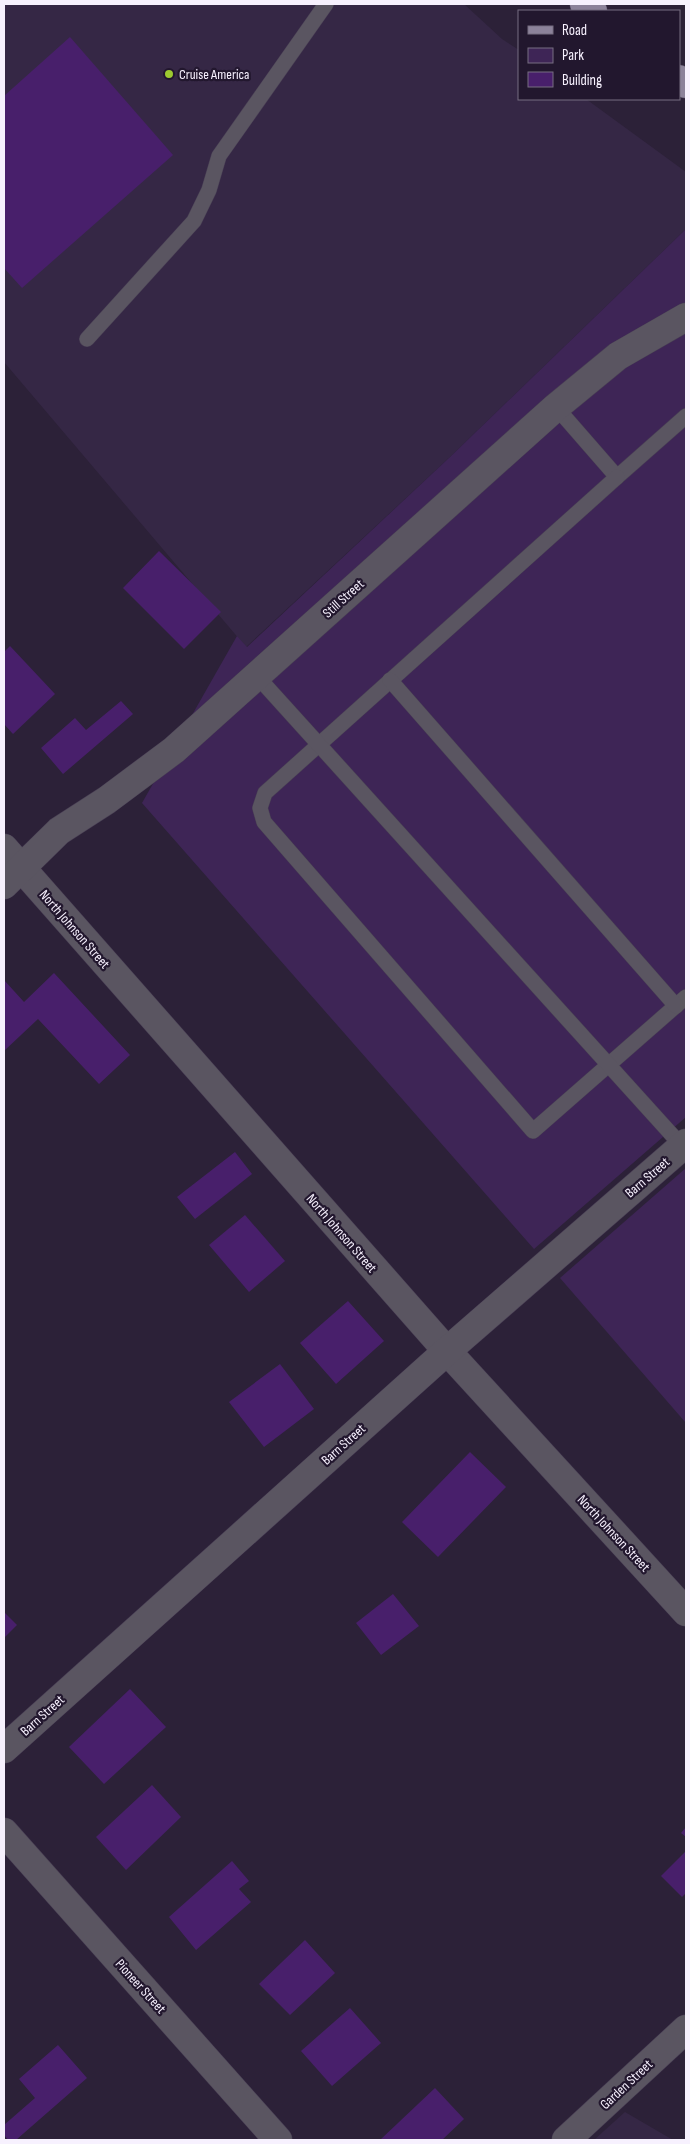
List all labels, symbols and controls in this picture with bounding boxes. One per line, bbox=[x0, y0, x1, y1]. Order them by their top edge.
legend bbox=[518, 10, 680, 100]
text: Road bbox=[562, 21, 587, 40]
text: Park bbox=[562, 46, 584, 65]
place label: Cruise America bbox=[179, 66, 249, 83]
marker: Cruise America bbox=[163, 68, 175, 80]
text: Building bbox=[562, 71, 602, 90]
street label: Still Street bbox=[319, 575, 368, 621]
street label: North Johnson Street bbox=[36, 886, 113, 972]
street label: Barn Street bbox=[622, 1153, 673, 1201]
street label: North Johnson Street bbox=[303, 1190, 380, 1276]
street label: Barn Street bbox=[318, 1420, 369, 1469]
street label: North Johnson Street bbox=[574, 1491, 654, 1575]
street label: Barn Street bbox=[17, 1691, 68, 1740]
street label: Pioneer Street bbox=[112, 1956, 169, 2017]
street label: Garden Street bbox=[597, 2056, 656, 2113]

